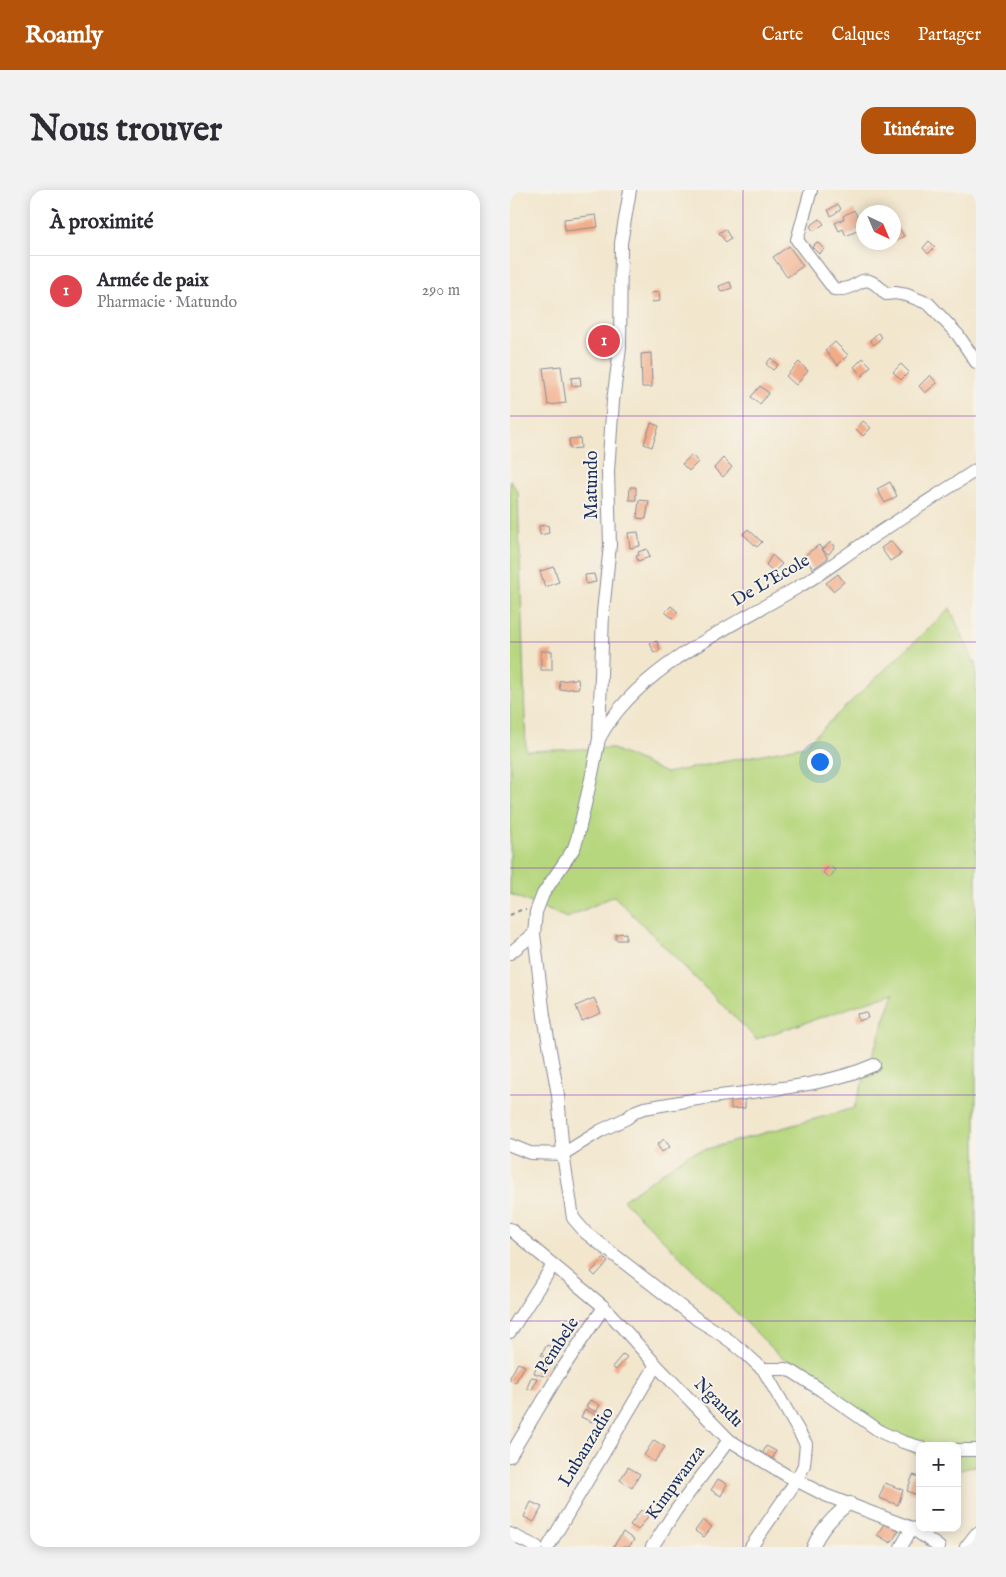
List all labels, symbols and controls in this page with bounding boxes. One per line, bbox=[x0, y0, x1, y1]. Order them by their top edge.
text: Roamly bbox=[25, 20, 103, 51]
text: Carte bbox=[762, 24, 803, 47]
text: Calques bbox=[831, 24, 890, 47]
text: Partager bbox=[918, 24, 981, 47]
button: Itinéraire bbox=[861, 107, 976, 154]
text: Nous trouver bbox=[30, 108, 222, 153]
north arrow bbox=[856, 205, 901, 250]
text: À proximité bbox=[50, 209, 153, 236]
text: Armée de paix bbox=[97, 269, 209, 293]
text: 1 bbox=[63, 281, 69, 301]
text: 290 m bbox=[422, 281, 460, 301]
text: Pharmacie · Matundo bbox=[97, 293, 237, 313]
pin: 1 bbox=[588, 322, 620, 360]
street label: Matundo bbox=[581, 450, 604, 520]
street label: De L'Ecole bbox=[728, 550, 814, 612]
your location bbox=[807, 749, 833, 775]
street label: Pembele bbox=[531, 1313, 585, 1379]
street label: Ngandu bbox=[688, 1373, 748, 1433]
street label: Lubanzadio bbox=[554, 1403, 620, 1491]
street label: Kimpwanza bbox=[641, 1441, 711, 1525]
map controls bbox=[916, 1442, 961, 1532]
button: + bbox=[916, 1442, 961, 1487]
button: − bbox=[916, 1487, 961, 1532]

